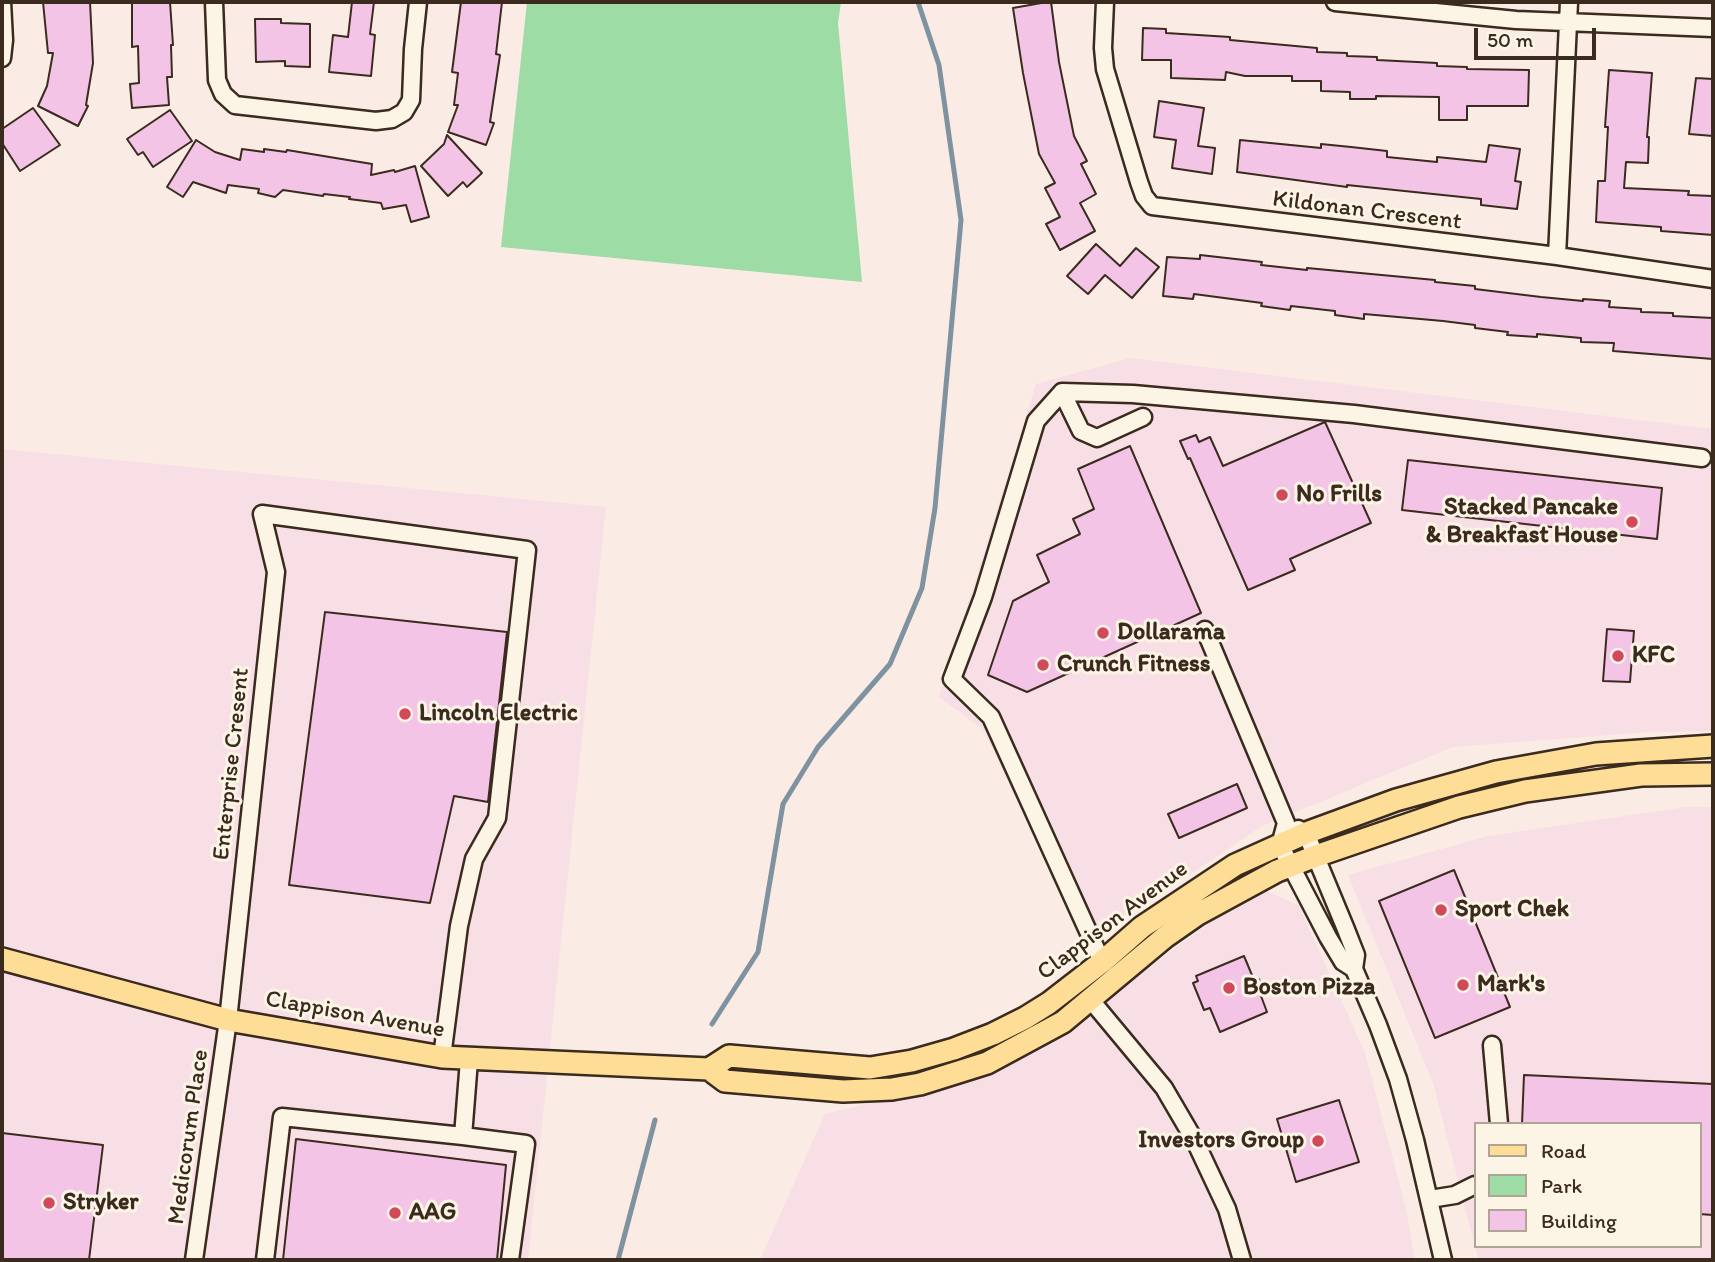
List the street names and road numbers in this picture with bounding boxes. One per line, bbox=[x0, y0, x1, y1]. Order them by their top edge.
street label: Kildonan Crescent bbox=[1271, 185, 1463, 237]
street label: Enterprise Cresent bbox=[208, 666, 256, 862]
street label: Clappison Avenue bbox=[1032, 855, 1194, 987]
street label: Clappison Avenue bbox=[263, 985, 447, 1045]
street label: Medicorum Place bbox=[162, 1048, 216, 1226]

